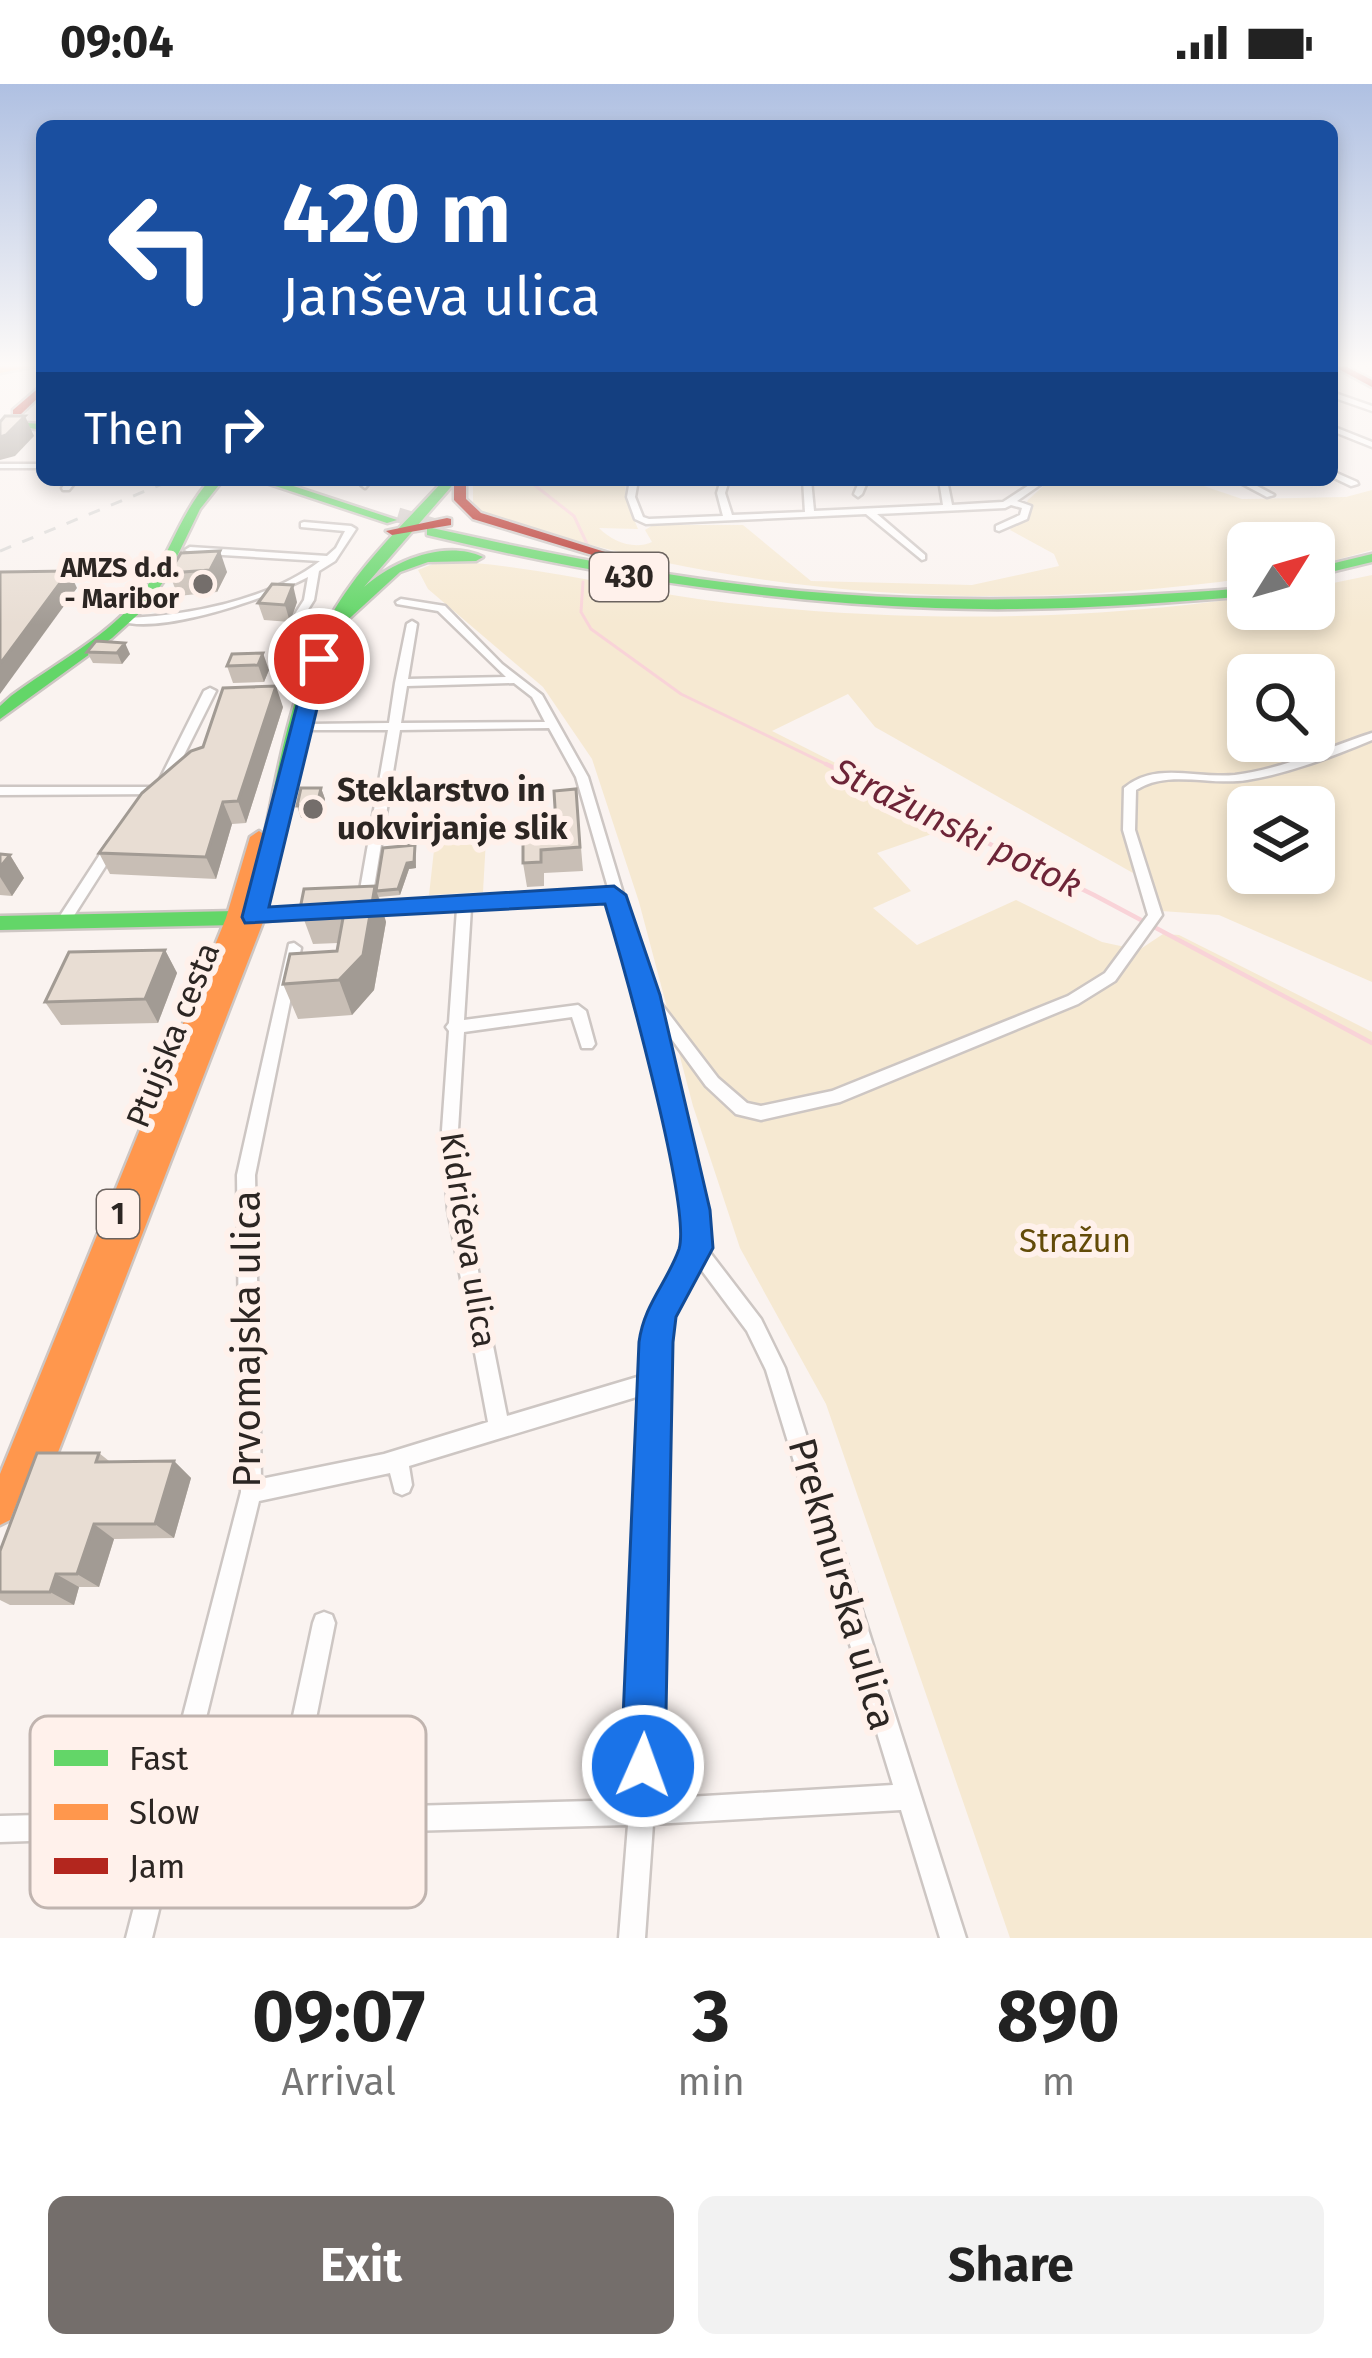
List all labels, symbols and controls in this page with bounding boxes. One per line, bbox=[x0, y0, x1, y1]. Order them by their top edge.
text: 09:04 bbox=[60, 15, 174, 69]
text: 420 m bbox=[282, 163, 511, 264]
icon: left bbox=[84, 168, 240, 324]
text: Janševa ulica bbox=[282, 265, 600, 329]
icon: right bbox=[209, 396, 275, 462]
text: Then bbox=[84, 402, 185, 456]
north arrow bbox=[1227, 522, 1335, 630]
map controls bbox=[1227, 522, 1335, 894]
place label: AMZS d.d. - Maribor bbox=[60, 552, 179, 615]
road number: 430 bbox=[590, 553, 668, 601]
marker: AMZS d.d. - Maribor bbox=[190, 571, 216, 597]
pin bbox=[268, 608, 370, 710]
icon: arrive bbox=[286, 626, 352, 692]
button: search bbox=[1227, 654, 1335, 762]
water label: Stražunski potok bbox=[824, 748, 1089, 907]
place label: Steklarstvo in uokvirjanje slik bbox=[337, 770, 568, 848]
button: layers bbox=[1227, 786, 1335, 894]
marker: Steklarstvo in uokvirjanje slik bbox=[300, 796, 326, 822]
street label: Ptujska cesta bbox=[118, 937, 228, 1133]
street label: Kidričeva ulica bbox=[431, 1129, 505, 1351]
road number: 1 bbox=[97, 1190, 139, 1238]
street label: Prvomajska ulica bbox=[224, 1190, 270, 1488]
park label: Stražun bbox=[1019, 1221, 1131, 1261]
street label: Prekmurska ulica bbox=[778, 1433, 906, 1735]
position arrow bbox=[580, 1703, 706, 1829]
legend bbox=[30, 1716, 426, 1908]
text: Fast bbox=[129, 1739, 188, 1779]
text: Slow bbox=[129, 1793, 199, 1833]
text: Jam bbox=[129, 1847, 185, 1887]
text: 09:07 bbox=[252, 1974, 425, 2060]
text: 3 bbox=[692, 1974, 730, 2060]
text: 890 bbox=[997, 1974, 1120, 2060]
text: Arrival bbox=[282, 2059, 396, 2105]
text: min bbox=[677, 2059, 745, 2105]
text: m bbox=[1042, 2059, 1075, 2105]
button: Exit bbox=[48, 2196, 674, 2334]
button: Share bbox=[698, 2196, 1324, 2334]

